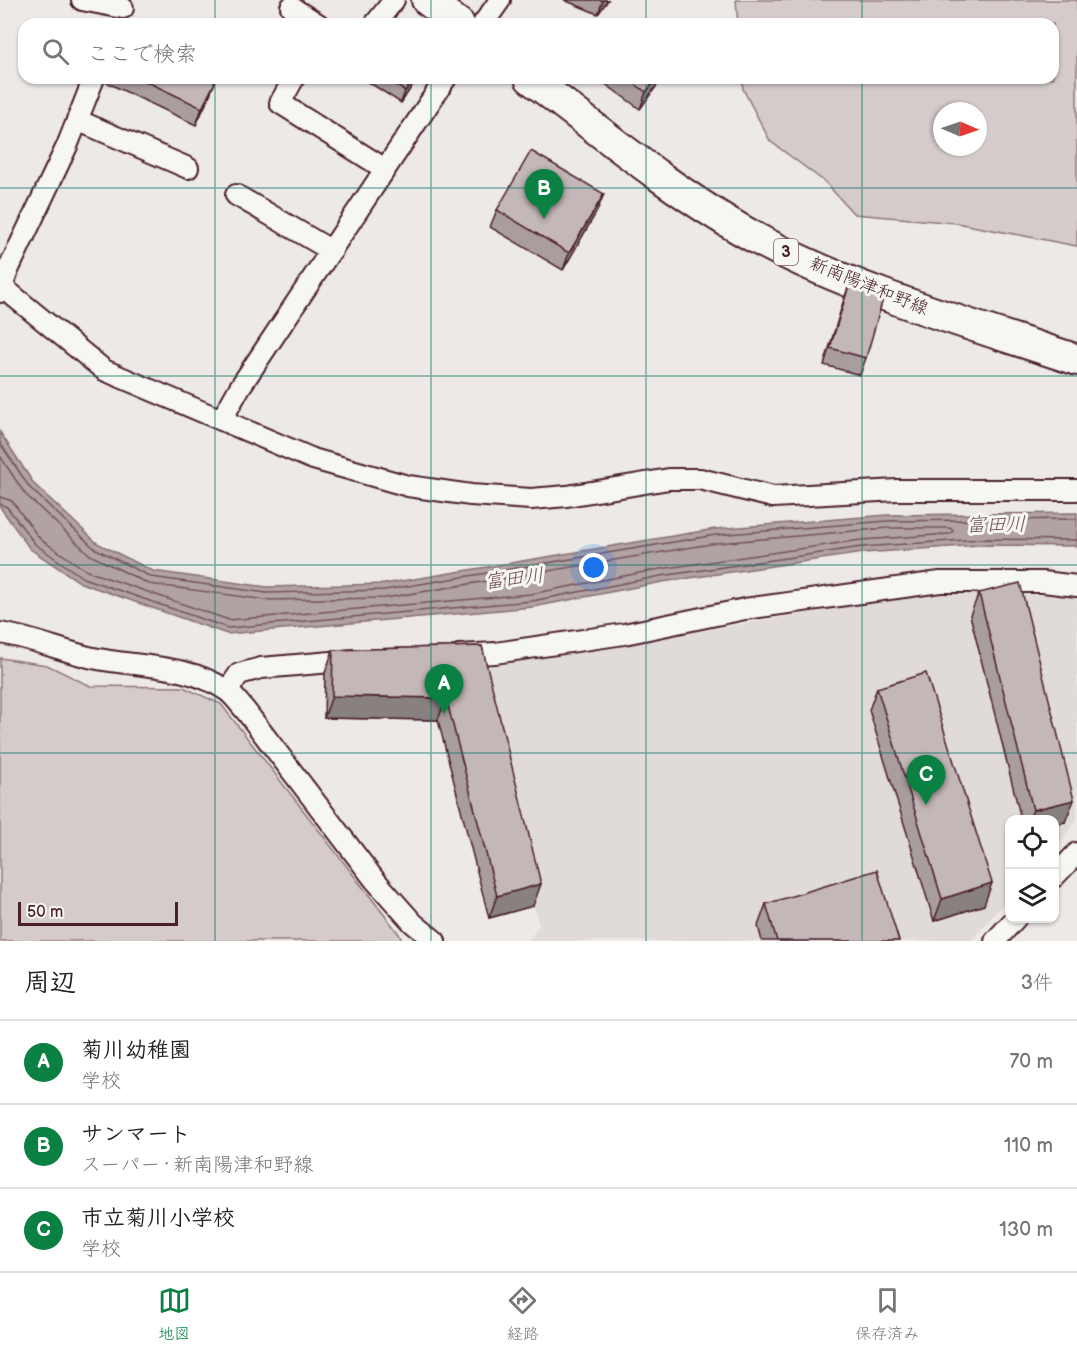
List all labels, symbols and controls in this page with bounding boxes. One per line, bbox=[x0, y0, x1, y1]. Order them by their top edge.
search box bbox=[18, 18, 1059, 84]
icon: search bbox=[39, 35, 72, 68]
text: ここで検索 bbox=[87, 41, 197, 68]
north arrow bbox=[933, 102, 987, 156]
pin: B bbox=[524, 170, 564, 219]
road number: 3 bbox=[774, 239, 798, 265]
street label: 新南陽津和野線 bbox=[807, 253, 931, 319]
water label: 富田川 bbox=[966, 512, 1026, 538]
your location bbox=[579, 553, 608, 582]
water label: 富田川 bbox=[483, 563, 545, 595]
pin: A bbox=[424, 664, 464, 714]
pin: C bbox=[906, 756, 946, 805]
map controls bbox=[1005, 815, 1059, 923]
button: locate bbox=[1005, 815, 1059, 869]
button: layers bbox=[1005, 869, 1059, 923]
scale bar bbox=[18, 899, 178, 926]
text: 50 m bbox=[27, 903, 63, 922]
text: 周辺 bbox=[24, 968, 76, 999]
text: 3件 bbox=[1021, 971, 1053, 995]
text: 菊川幼稚園 bbox=[81, 1037, 191, 1064]
text: A bbox=[37, 1050, 50, 1074]
text: 70 m bbox=[1009, 1050, 1053, 1074]
text: 学校 bbox=[81, 1069, 121, 1093]
text: サンマート bbox=[81, 1121, 191, 1148]
text: B bbox=[36, 1134, 51, 1158]
text: 110 m bbox=[1004, 1134, 1053, 1158]
text: スーパー · 新南陽津和野線 bbox=[81, 1153, 313, 1177]
text: 市立菊川小学校 bbox=[81, 1205, 235, 1232]
text: C bbox=[36, 1218, 51, 1242]
text: 130 m bbox=[999, 1218, 1053, 1242]
text: 学校 bbox=[81, 1237, 121, 1261]
tab: 地図 bbox=[158, 1284, 191, 1344]
tab: 経路 bbox=[506, 1284, 539, 1344]
tab: 保存済み bbox=[855, 1284, 919, 1344]

